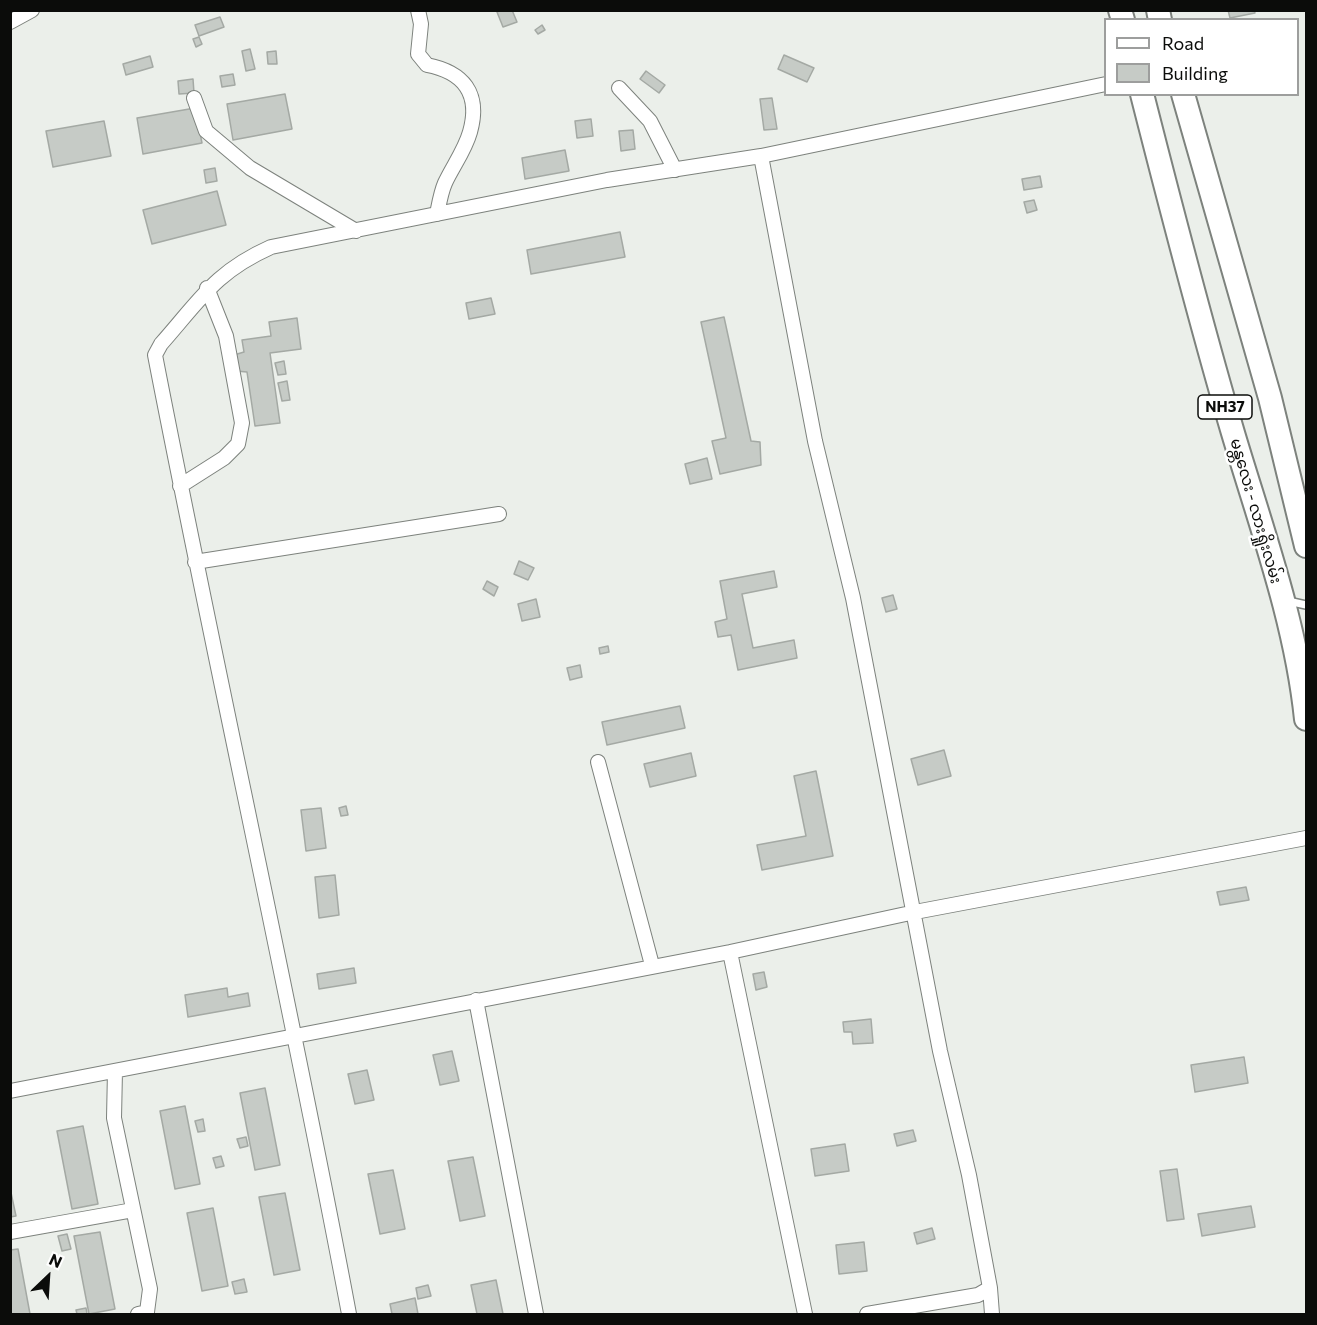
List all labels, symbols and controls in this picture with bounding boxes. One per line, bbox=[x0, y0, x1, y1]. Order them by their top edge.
legend bbox=[1104, 18, 1299, 96]
text: Road bbox=[1162, 32, 1204, 54]
text: Building bbox=[1162, 62, 1228, 84]
road number: NH37 bbox=[1198, 395, 1252, 419]
street label: မန္တလေး - လားရှိုးလမ်း bbox=[1226, 436, 1286, 586]
north arrow bbox=[18, 1247, 78, 1307]
text: N bbox=[46, 1249, 65, 1271]

